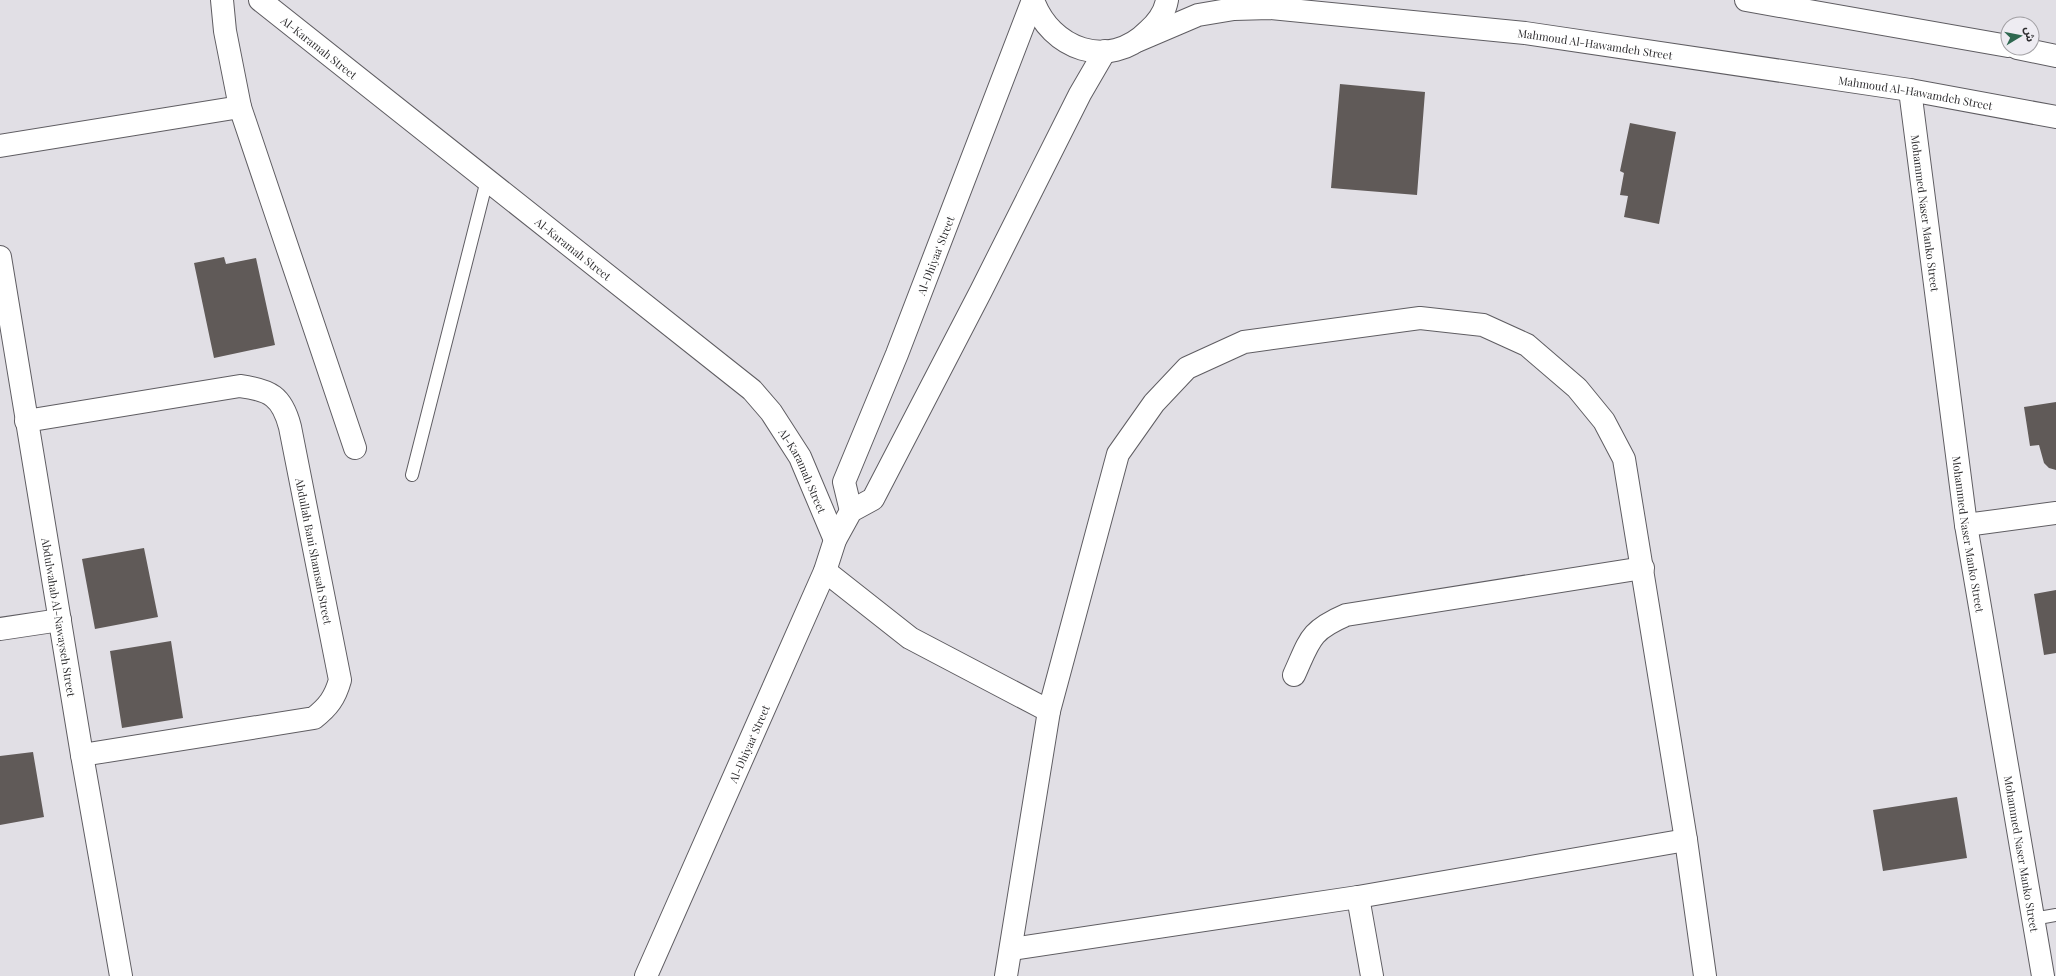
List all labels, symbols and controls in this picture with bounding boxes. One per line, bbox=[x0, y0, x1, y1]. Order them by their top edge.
street label: Al-Karamah Street bbox=[278, 12, 361, 82]
north arrow bbox=[2000, 16, 2040, 56]
street label: Mahmoud Al-Hawamdeh Street bbox=[1517, 25, 1674, 62]
text: ش bbox=[2022, 25, 2039, 43]
street label: Mahmoud Al-Hawamdeh Street bbox=[1837, 72, 1994, 113]
street label: Mohammed Naser Manko Street bbox=[1908, 134, 1943, 293]
street label: Al-Karamah Street bbox=[532, 213, 615, 283]
street label: Al-Dhiyaa‘ Street bbox=[913, 214, 957, 298]
street label: Al-Karamah Street bbox=[775, 425, 830, 515]
street label: Mohammed Naser Manko Street bbox=[1950, 455, 1988, 614]
street label: Abdullah Bani Shamsah Street bbox=[293, 476, 336, 626]
street label: Abdulwahab Al-Nawayseh Street bbox=[39, 536, 80, 698]
street label: Al-Dhiyaa‘ Street bbox=[724, 702, 773, 786]
street label: Mohammed Naser Manko Street bbox=[2001, 774, 2043, 933]

